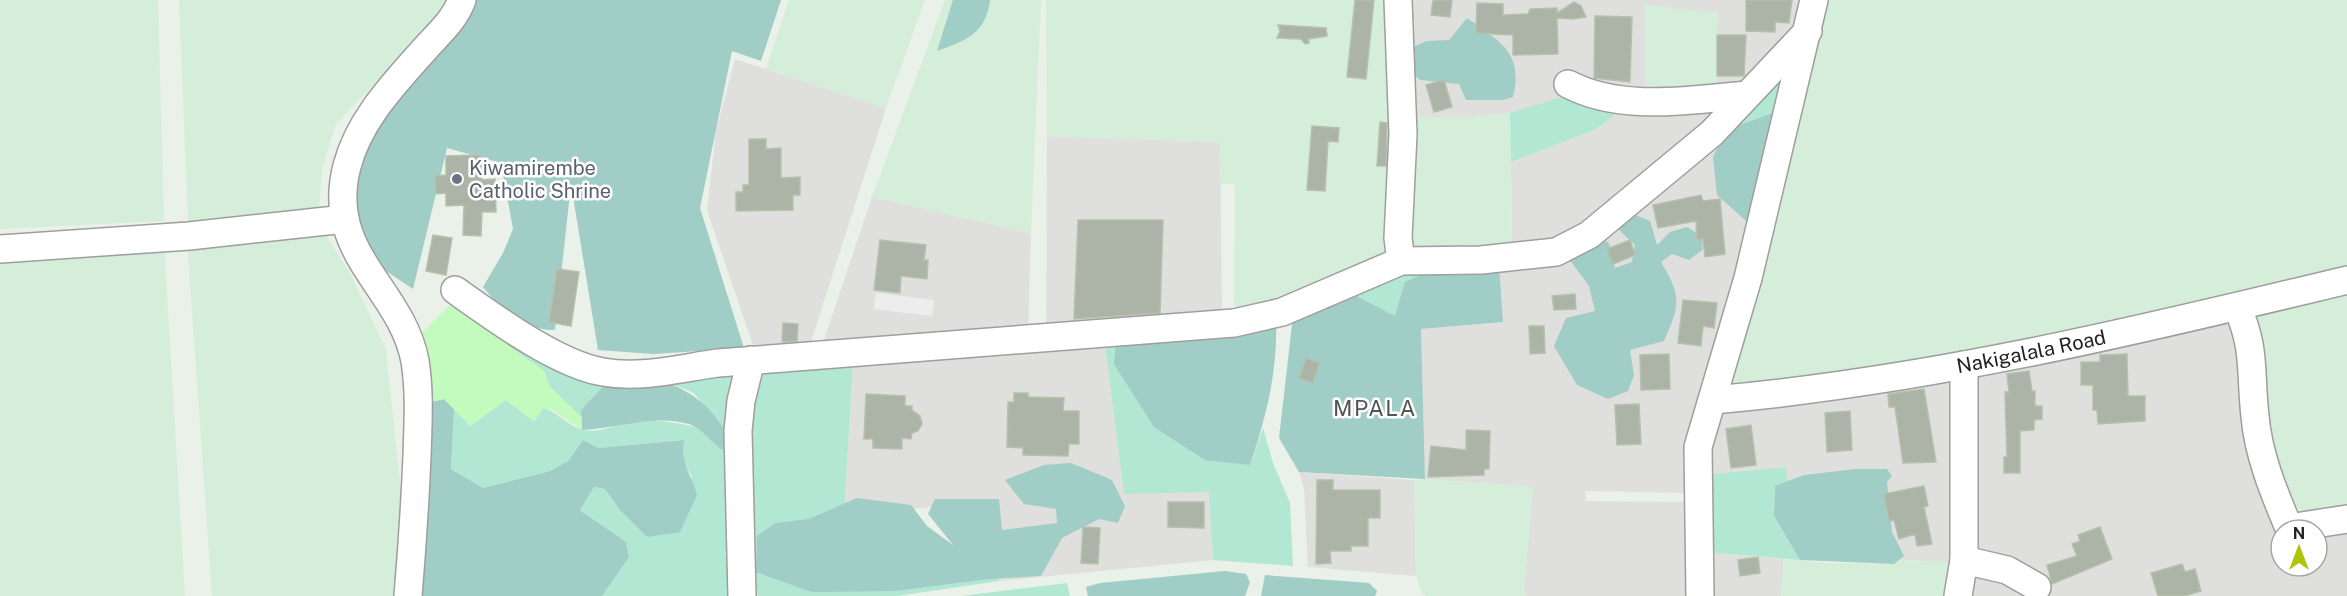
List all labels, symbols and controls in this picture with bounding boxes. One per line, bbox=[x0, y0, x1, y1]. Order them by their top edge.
place label: Kiwamirembe Catholic Shrine bbox=[469, 156, 611, 203]
marker: Kiwamirembe Catholic Shrine bbox=[450, 172, 464, 186]
street label: Nakigalala Road bbox=[1955, 325, 2108, 378]
district label: MPALA bbox=[1333, 395, 1417, 421]
north arrow bbox=[2269, 518, 2329, 578]
text: N bbox=[2293, 524, 2305, 543]

